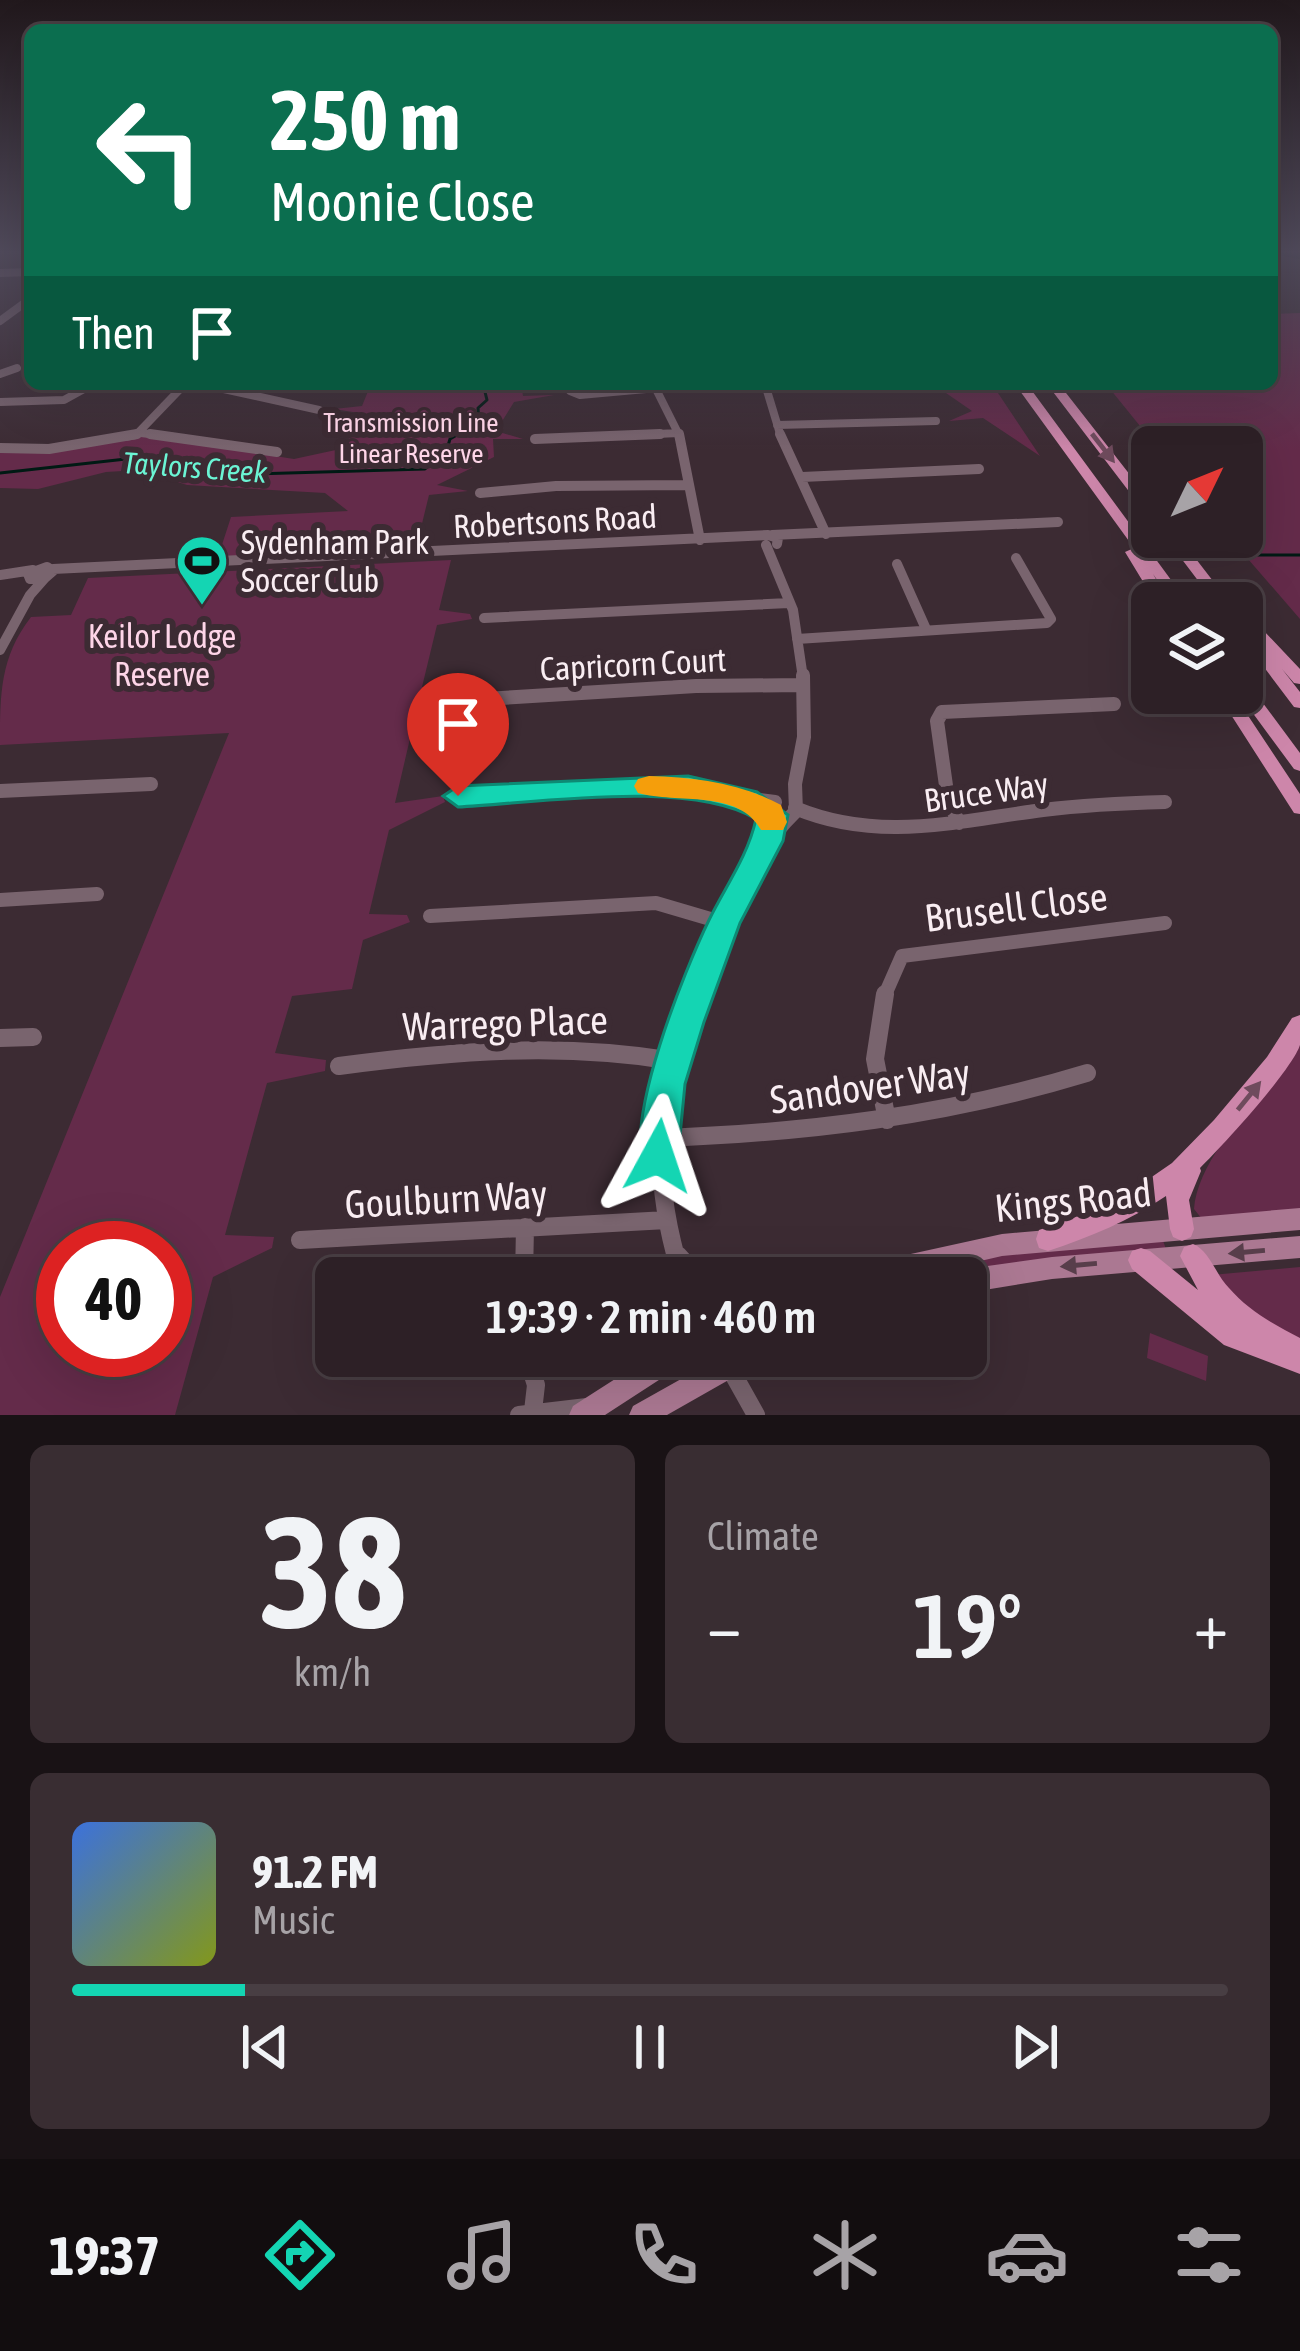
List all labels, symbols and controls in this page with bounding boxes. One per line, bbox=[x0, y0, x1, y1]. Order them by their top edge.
icon: left bbox=[72, 72, 228, 228]
text: 250 m bbox=[270, 72, 460, 168]
text: Moonie Close bbox=[270, 171, 535, 232]
icon: arrive bbox=[179, 300, 245, 366]
text: Then bbox=[72, 307, 155, 359]
park label: Transmission Line Linear Reserve bbox=[323, 407, 499, 469]
north arrow bbox=[1131, 426, 1263, 558]
map controls bbox=[1131, 426, 1263, 714]
one-way arrow bbox=[1090, 432, 1114, 464]
water label: Taylors Creek bbox=[122, 445, 269, 489]
street label: Robertsons Road bbox=[452, 497, 658, 545]
place label: Sydenham Park Soccer Club bbox=[241, 523, 429, 599]
sports icon: Sydenham Park Soccer Club bbox=[174, 533, 230, 607]
button: layers bbox=[1131, 582, 1263, 714]
park label: Keilor Lodge Reserve bbox=[88, 617, 236, 693]
street label: Capricorn Court bbox=[539, 640, 727, 688]
pin bbox=[407, 673, 509, 796]
icon: arrive bbox=[425, 691, 491, 757]
street label: Bruce Way bbox=[922, 764, 1050, 820]
street label: Brusell Close bbox=[922, 874, 1110, 940]
street label: Warrego Place bbox=[402, 997, 608, 1049]
street label: Sandover Way bbox=[767, 1050, 973, 1122]
one-way arrow bbox=[1236, 1081, 1261, 1112]
position arrow bbox=[595, 1093, 721, 1219]
street label: Kings Road bbox=[992, 1170, 1154, 1230]
street label: Goulburn Way bbox=[344, 1172, 548, 1226]
speed limit sign: 40 bbox=[36, 1221, 192, 1377]
one-way arrow bbox=[1227, 1243, 1265, 1262]
one-way arrow bbox=[1060, 1256, 1097, 1275]
text: 19:39 · 2 min · 460 m bbox=[486, 1291, 816, 1343]
text: 38 bbox=[259, 1482, 406, 1661]
text: Climate bbox=[707, 1514, 819, 1558]
text: 19° bbox=[913, 1574, 1022, 1677]
text: − bbox=[707, 1587, 741, 1663]
text: + bbox=[1194, 1587, 1228, 1663]
text: km/h bbox=[294, 1650, 371, 1694]
text: 91.2 FM bbox=[252, 1846, 378, 1898]
text: Music bbox=[252, 1898, 334, 1942]
icon: previous bbox=[232, 2014, 298, 2080]
icon: pause bbox=[617, 2014, 683, 2080]
icon: next bbox=[1002, 2014, 1068, 2080]
icon: directions bbox=[258, 2213, 342, 2297]
icon: music bbox=[440, 2213, 524, 2297]
icon: phone bbox=[622, 2213, 706, 2297]
icon: climate bbox=[803, 2213, 887, 2297]
icon: car bbox=[985, 2213, 1069, 2297]
icon: filters bbox=[1167, 2213, 1251, 2297]
text: 19:37 bbox=[49, 2225, 160, 2286]

